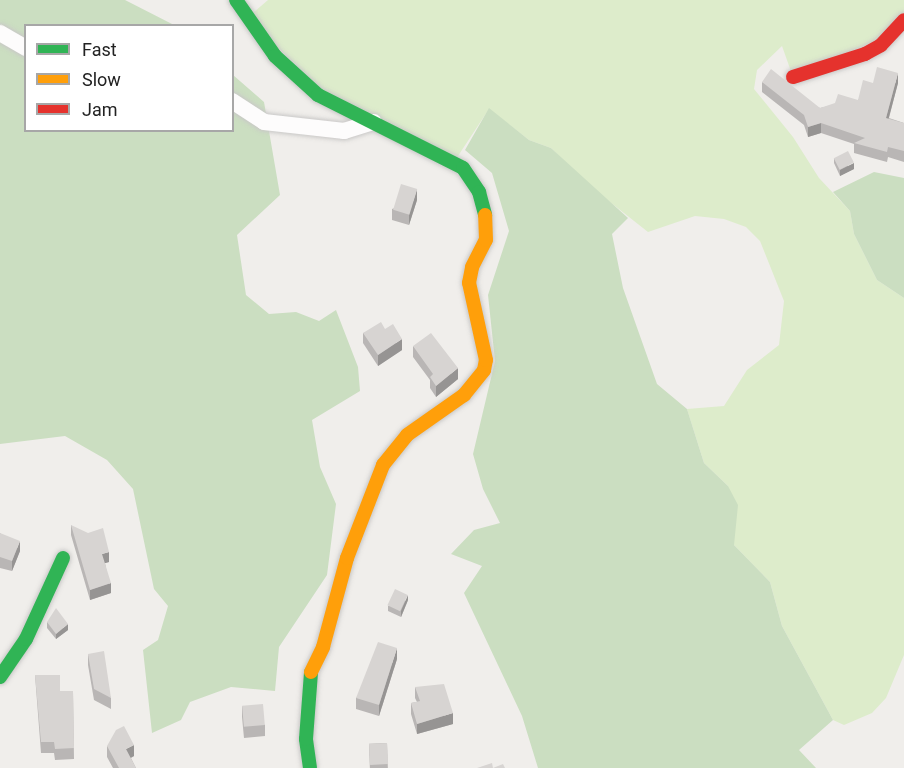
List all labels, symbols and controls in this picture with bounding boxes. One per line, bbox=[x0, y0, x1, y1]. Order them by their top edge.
legend bbox=[24, 24, 234, 132]
text: Fast bbox=[82, 39, 117, 60]
text: Slow bbox=[82, 69, 121, 90]
text: Jam bbox=[82, 99, 118, 120]

